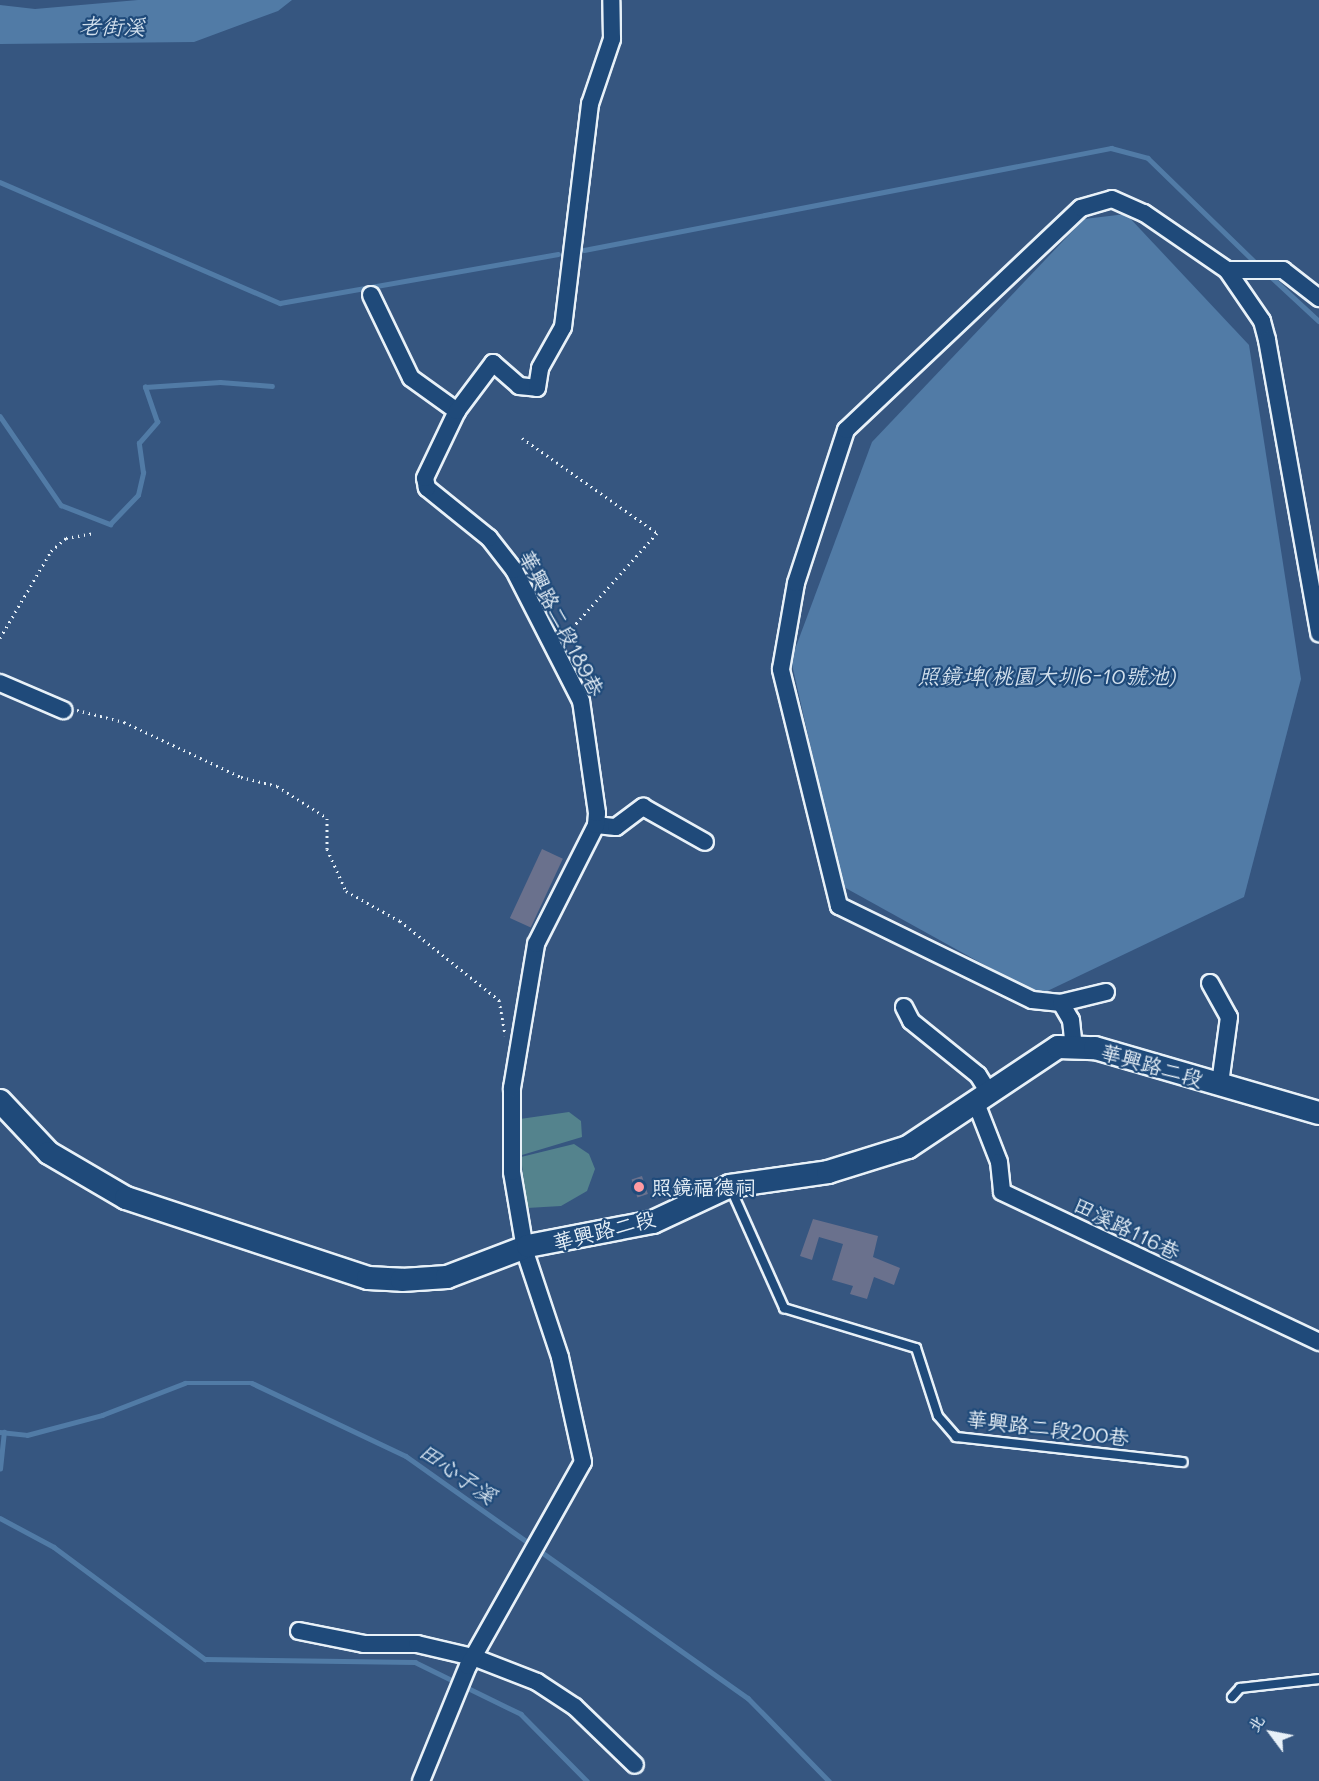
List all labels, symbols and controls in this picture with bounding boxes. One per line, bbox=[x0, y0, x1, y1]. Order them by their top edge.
water label: 老街溪 bbox=[79, 12, 145, 40]
street label: 華興路二段189巷 bbox=[514, 546, 610, 700]
water label: 照鏡埤(桃園大圳6-10號池) bbox=[918, 663, 1176, 689]
street label: 華興路二段 bbox=[1098, 1038, 1206, 1092]
place label: 照鏡福德祠 bbox=[651, 1174, 756, 1200]
marker: 照鏡福德祠 bbox=[632, 1180, 646, 1194]
street label: 田溪路116巷 bbox=[1070, 1191, 1184, 1265]
street label: 華興路二段 bbox=[550, 1205, 658, 1255]
street label: 華興路二段200巷 bbox=[965, 1406, 1131, 1450]
water label: 田心子溪 bbox=[414, 1437, 502, 1509]
north arrow bbox=[1241, 1703, 1301, 1763]
text: 北 bbox=[1242, 1711, 1268, 1736]

